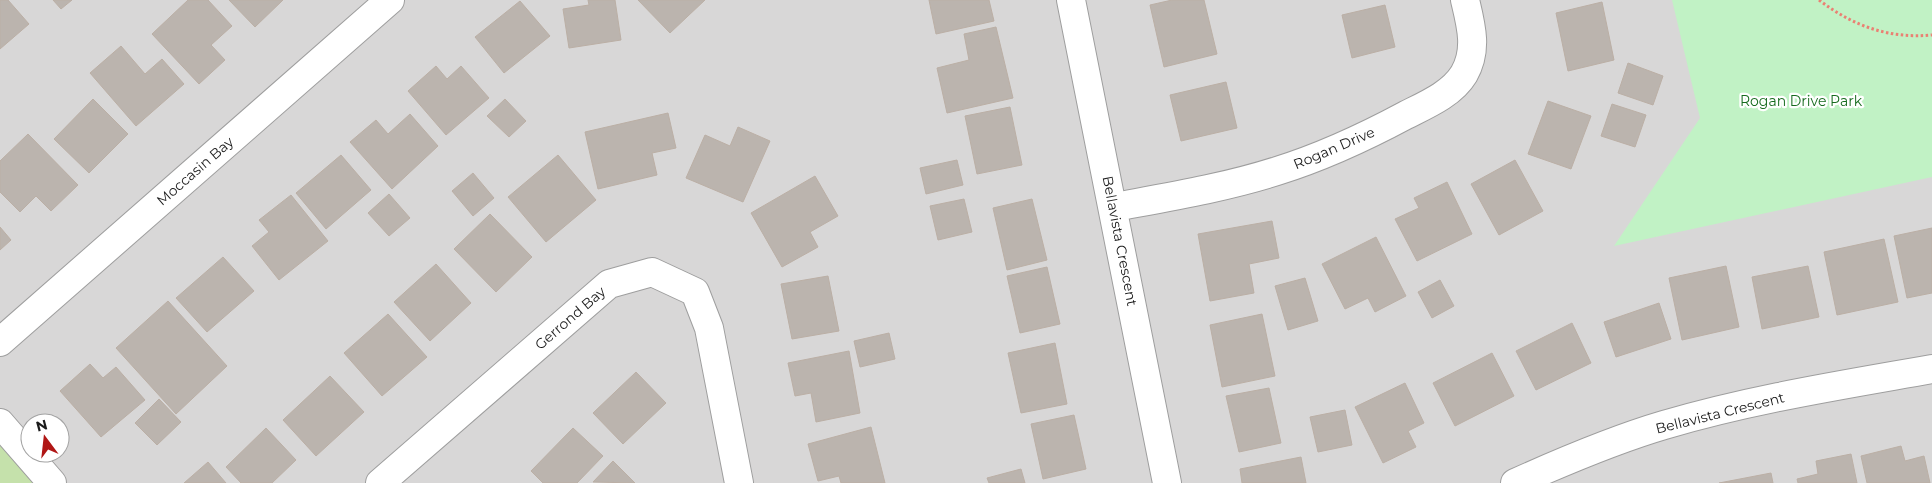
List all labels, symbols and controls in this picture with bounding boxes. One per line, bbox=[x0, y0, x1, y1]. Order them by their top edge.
park label: Rogan Drive Park bbox=[1740, 92, 1863, 110]
street label: Rogan Drive bbox=[1291, 123, 1377, 173]
street label: Moccasin Bay bbox=[153, 132, 237, 209]
street label: Bellavista Crescent bbox=[1099, 174, 1142, 308]
street label: Gerrond Bay bbox=[531, 282, 609, 354]
street label: Bellavista Crescent bbox=[1654, 388, 1787, 438]
north arrow bbox=[20, 413, 70, 463]
text: N bbox=[34, 415, 49, 436]

